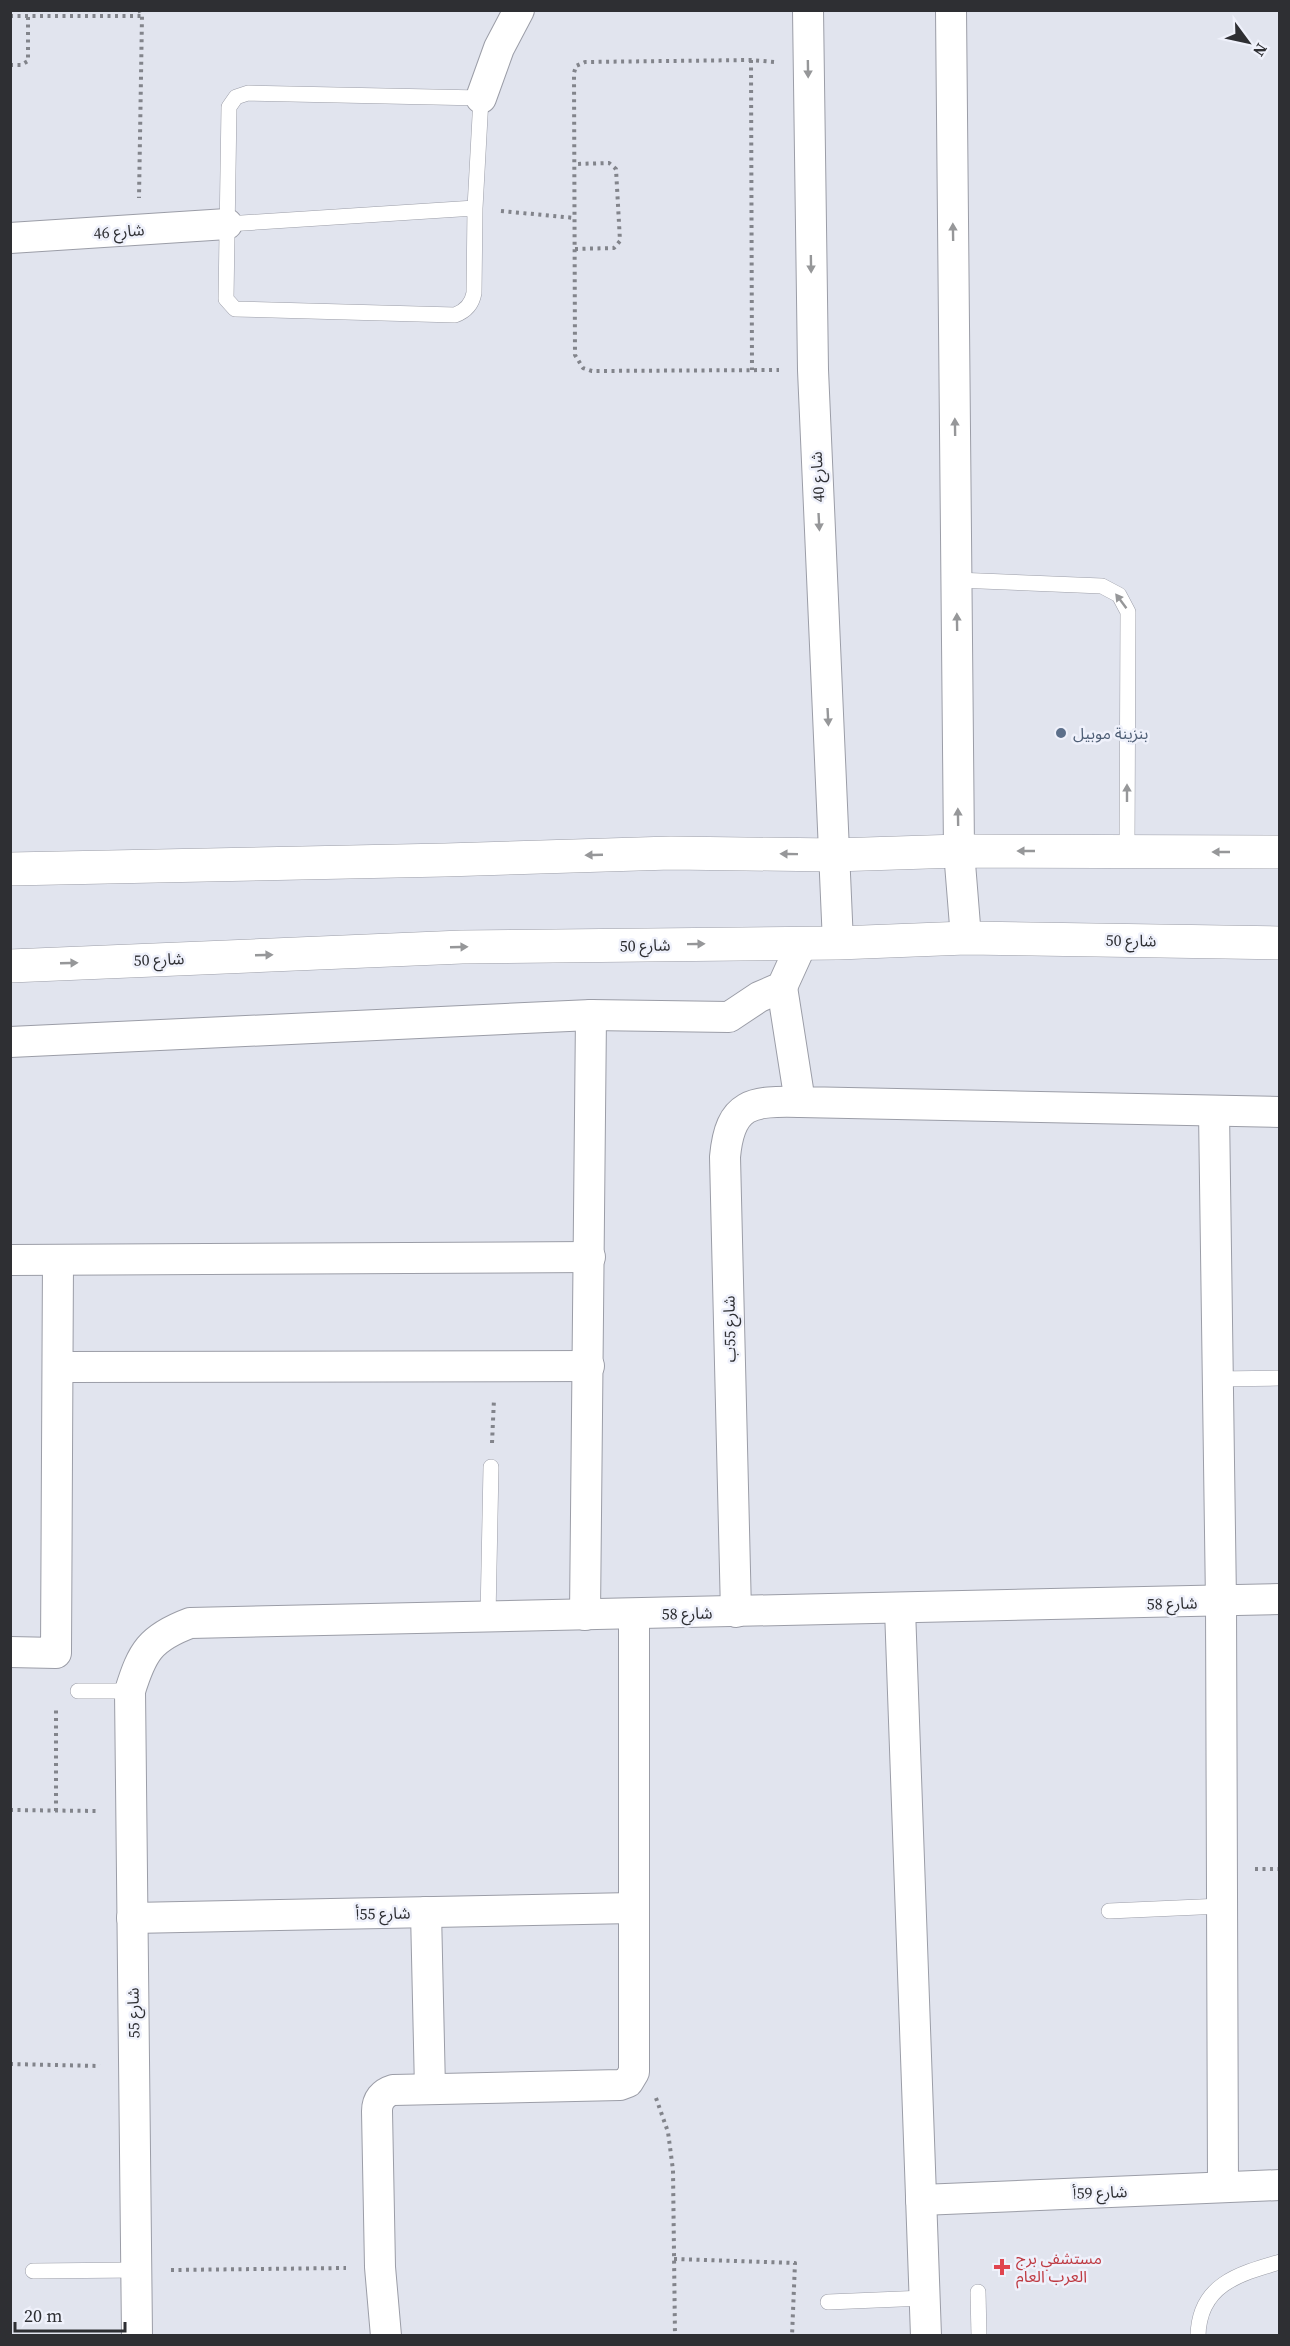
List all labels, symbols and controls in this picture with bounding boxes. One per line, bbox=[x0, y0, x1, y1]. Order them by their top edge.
north arrow bbox=[1218, 12, 1278, 72]
text: N bbox=[1248, 39, 1273, 61]
one-way arrow bbox=[803, 59, 813, 78]
street label: شارع 46 bbox=[93, 218, 145, 246]
one-way arrow bbox=[948, 222, 958, 241]
one-way arrow bbox=[806, 254, 816, 273]
one-way arrow bbox=[950, 417, 960, 436]
street label: شارع 40 bbox=[805, 451, 831, 503]
one-way arrow bbox=[815, 512, 824, 531]
one-way arrow bbox=[1115, 593, 1127, 609]
one-way arrow bbox=[952, 612, 961, 631]
one-way arrow bbox=[823, 707, 832, 726]
place label: بنزينة موبيل bbox=[1073, 722, 1148, 744]
marker: بنزينة موبيل bbox=[1054, 726, 1068, 740]
one-way arrow bbox=[1123, 784, 1132, 803]
one-way arrow bbox=[953, 807, 963, 826]
one-way arrow bbox=[1017, 846, 1036, 856]
one-way arrow bbox=[1212, 847, 1231, 857]
one-way arrow bbox=[780, 850, 799, 859]
one-way arrow bbox=[585, 851, 604, 860]
street label: شارع 50 bbox=[1105, 929, 1157, 953]
street label: شارع 50 bbox=[619, 934, 671, 958]
one-way arrow bbox=[686, 939, 705, 949]
one-way arrow bbox=[449, 942, 468, 952]
street label: شارع 50 bbox=[133, 947, 185, 973]
one-way arrow bbox=[254, 951, 273, 960]
one-way arrow bbox=[59, 959, 78, 968]
street label: شارع 55ب bbox=[717, 1295, 743, 1363]
street label: شارع 58 bbox=[1146, 1592, 1198, 1616]
street label: شارع 58 bbox=[661, 1602, 713, 1626]
street label: شارع 55أ bbox=[355, 1902, 411, 1926]
street label: شارع 55 bbox=[122, 1987, 146, 2039]
street label: شارع 59أ bbox=[1072, 2180, 1128, 2206]
place label: مستشفي برج العرب العام bbox=[1016, 2247, 1102, 2289]
marker: مستشفي برج العرب العام bbox=[993, 2258, 1011, 2276]
scale bar bbox=[15, 2295, 124, 2333]
text: 20 m bbox=[24, 2303, 62, 2328]

